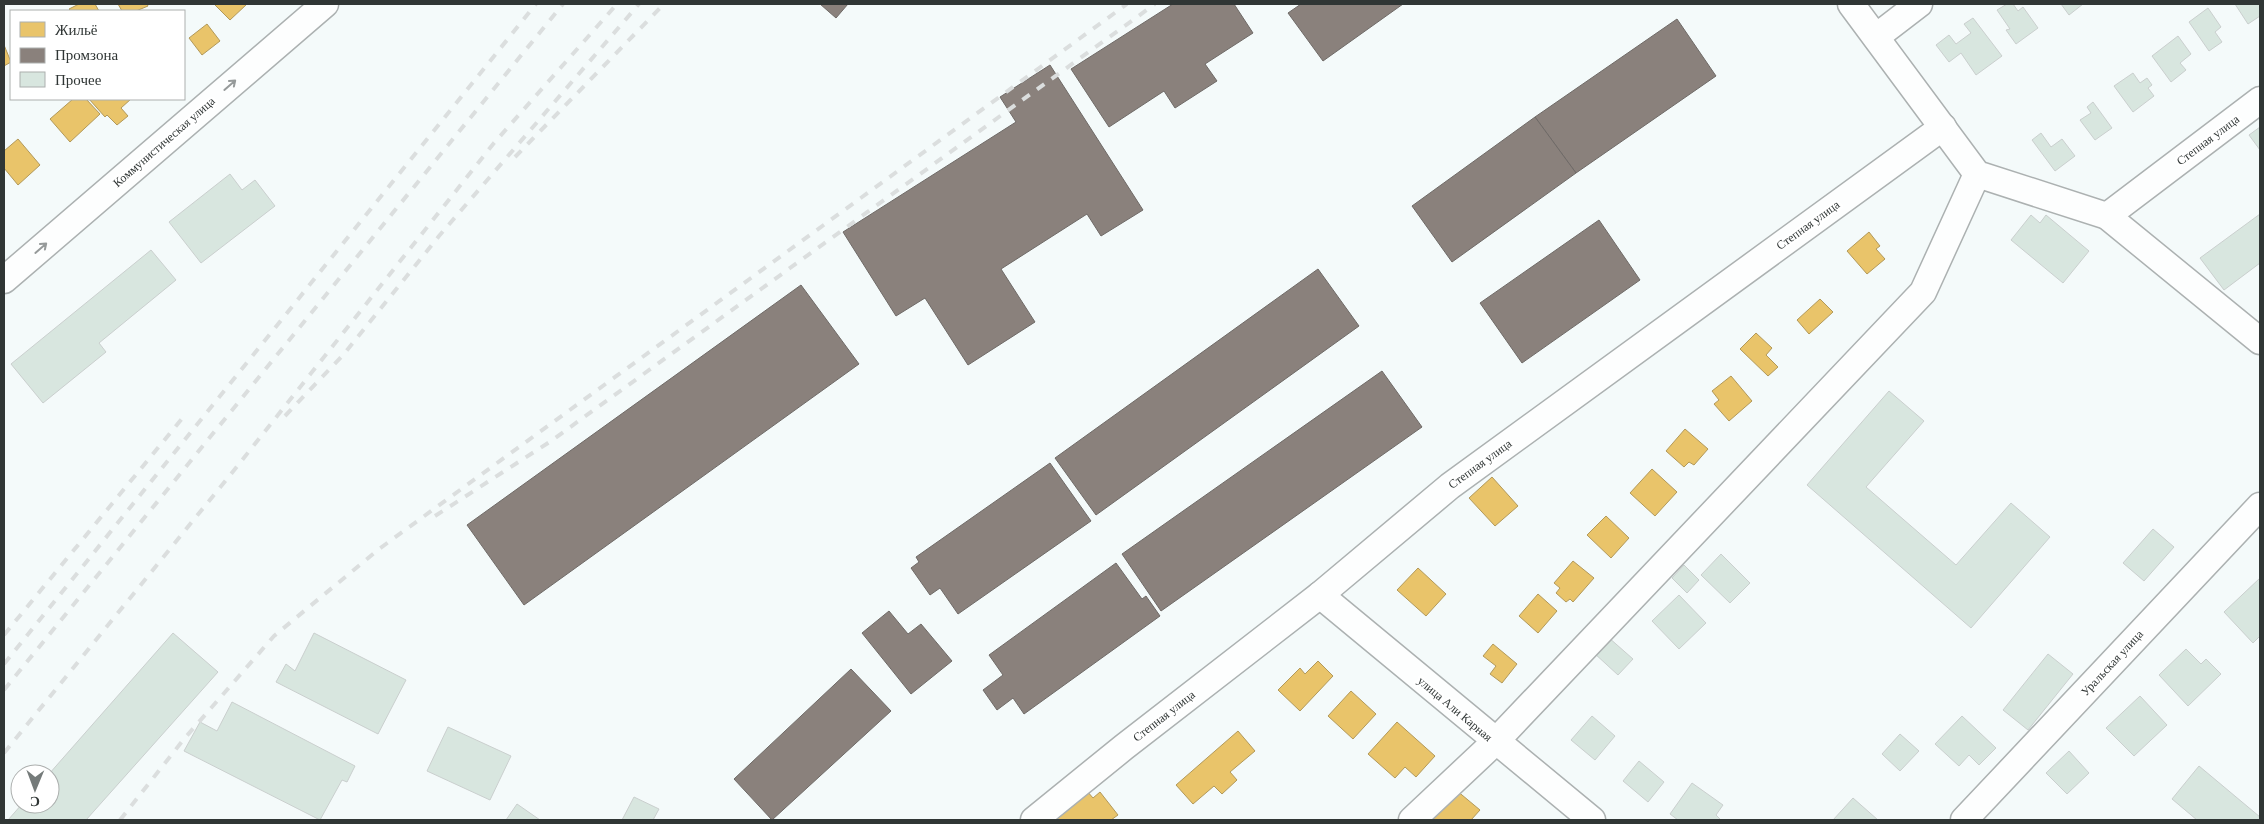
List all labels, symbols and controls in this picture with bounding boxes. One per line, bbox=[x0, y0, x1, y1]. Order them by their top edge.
legend bbox=[10, 10, 185, 100]
text: Жильё bbox=[55, 22, 98, 38]
text: Промзона bbox=[55, 47, 118, 63]
text: Прочее bbox=[55, 72, 102, 88]
one-way arrow bbox=[224, 80, 237, 91]
street label: Коммунистическая улица bbox=[110, 94, 218, 190]
street label: Степная улица bbox=[2174, 112, 2243, 168]
street label: Степная улица bbox=[1774, 197, 1843, 253]
one-way arrow bbox=[34, 243, 47, 254]
street label: Степная улица bbox=[1446, 436, 1515, 492]
street label: Уральская улица bbox=[2078, 627, 2146, 699]
street label: улица Али Карная bbox=[1415, 674, 1496, 745]
street label: Степная улица bbox=[1130, 687, 1198, 745]
north arrow bbox=[10, 764, 60, 814]
text: С bbox=[30, 794, 40, 809]

